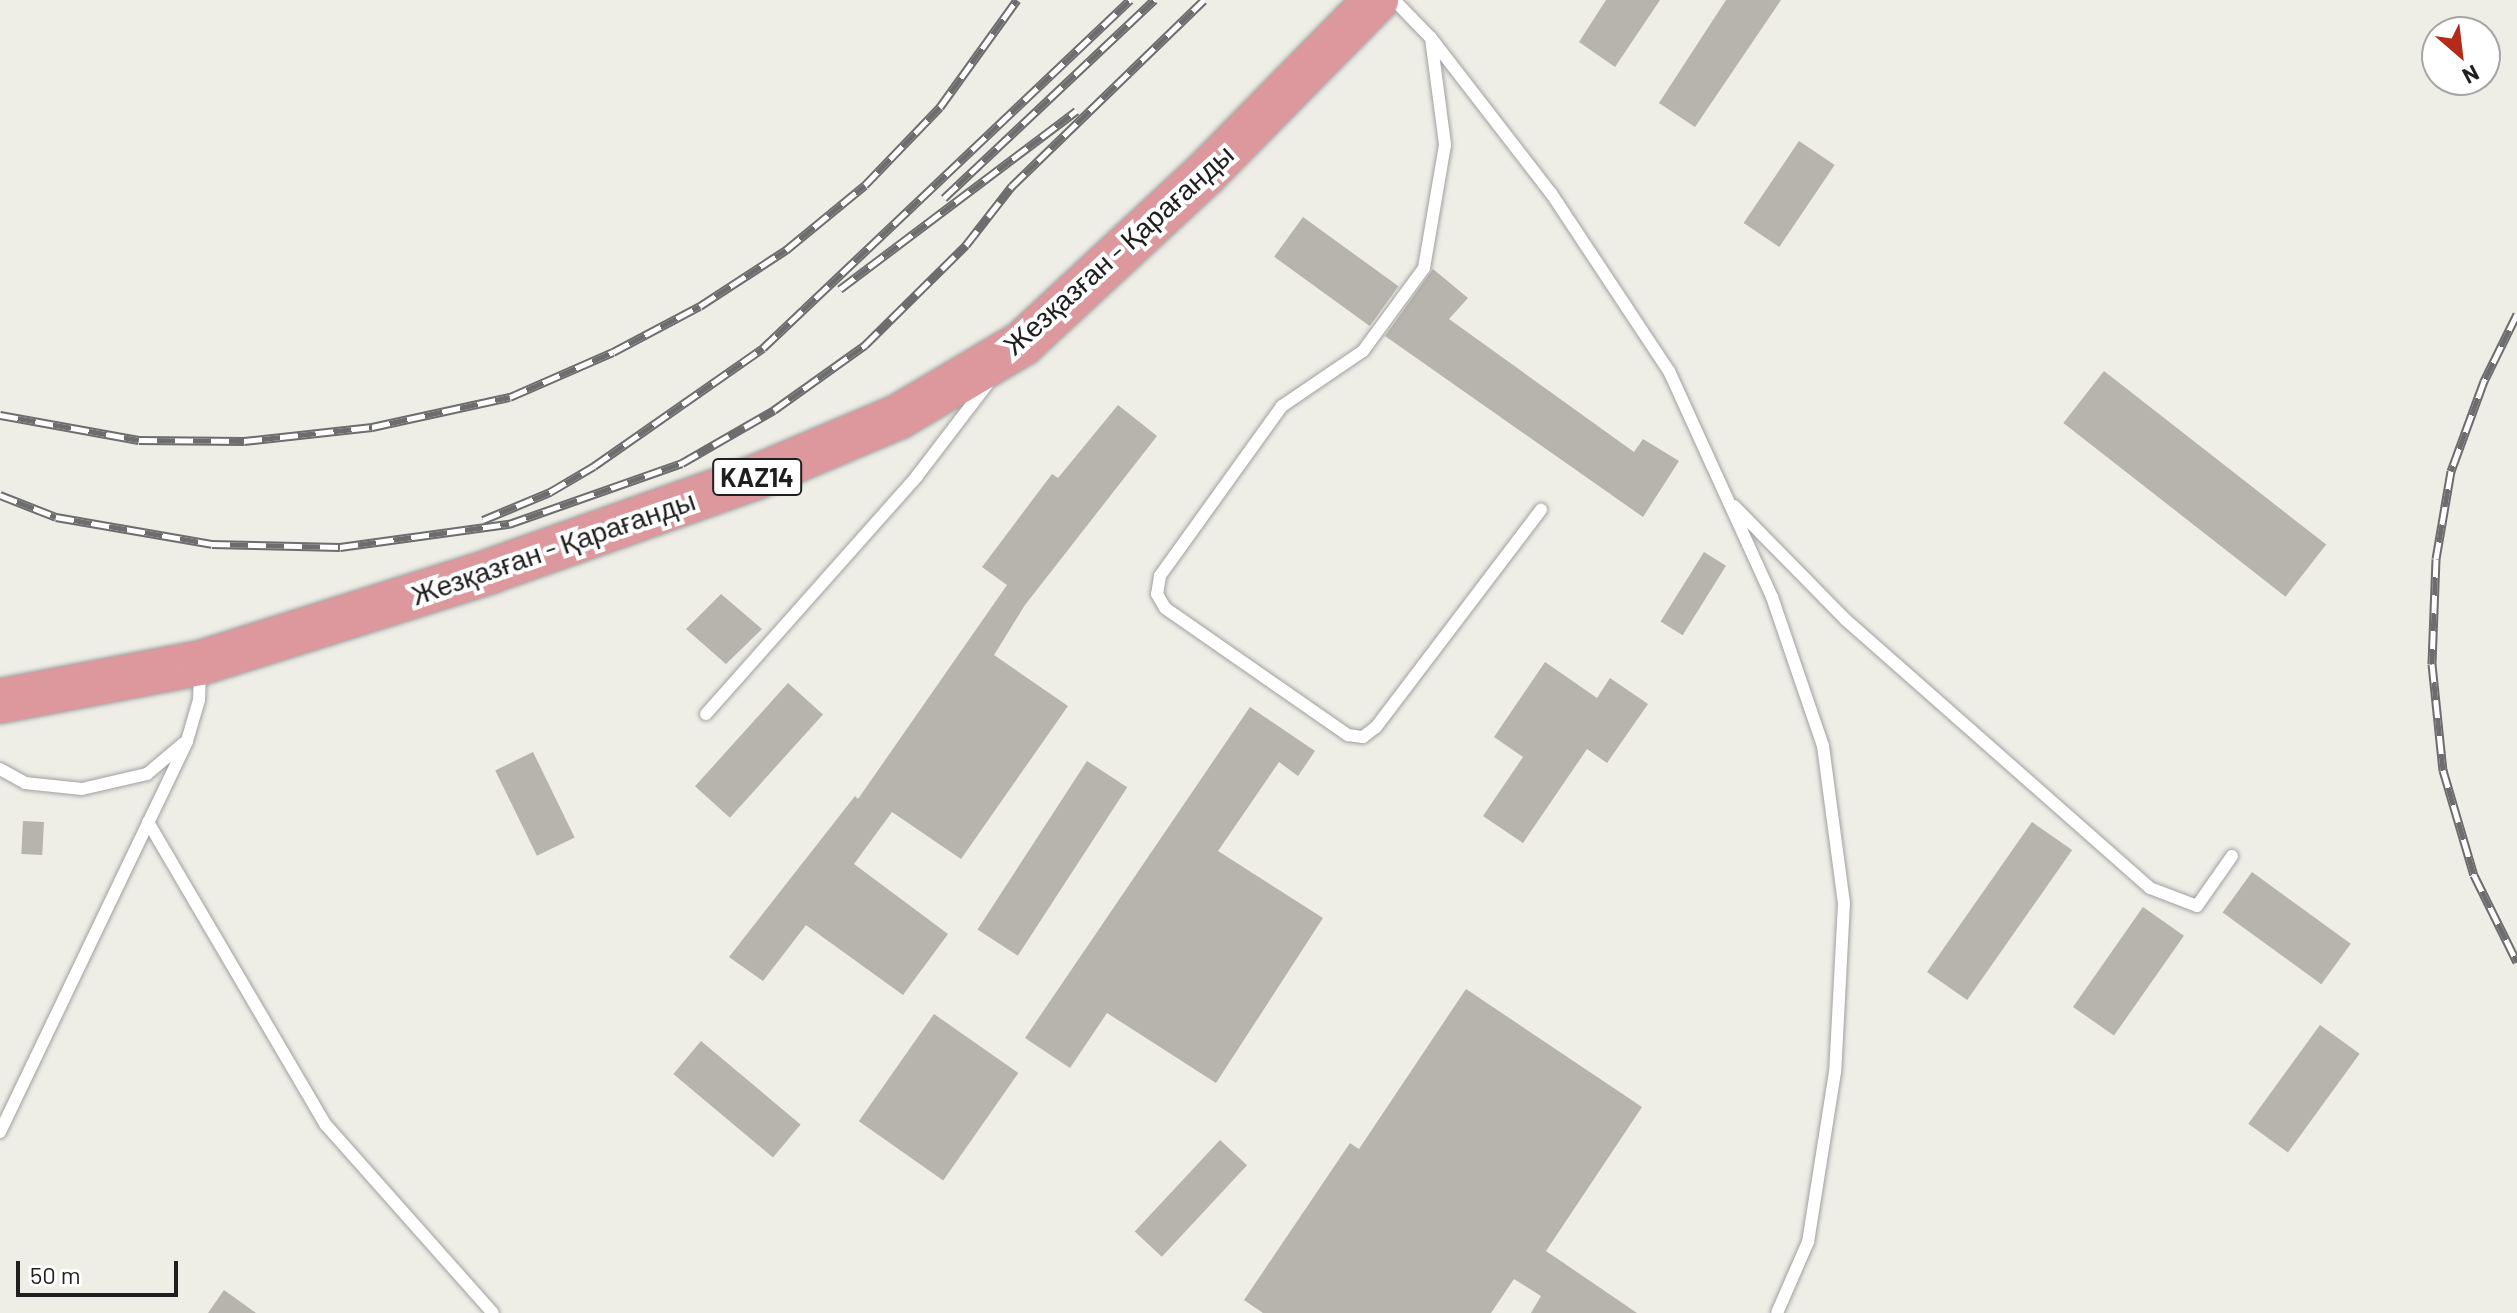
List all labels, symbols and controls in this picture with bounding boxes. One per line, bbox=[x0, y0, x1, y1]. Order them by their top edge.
north arrow bbox=[2421, 16, 2501, 96]
text: N bbox=[2459, 61, 2484, 90]
street label: Жезқазған - Қарағанды bbox=[996, 137, 1240, 361]
road number: KAZ14 bbox=[711, 455, 803, 499]
street label: Жезқазған - Қарағанды bbox=[407, 483, 699, 611]
scale bar bbox=[20, 1245, 182, 1295]
text: 50 m bbox=[30, 1260, 81, 1289]

